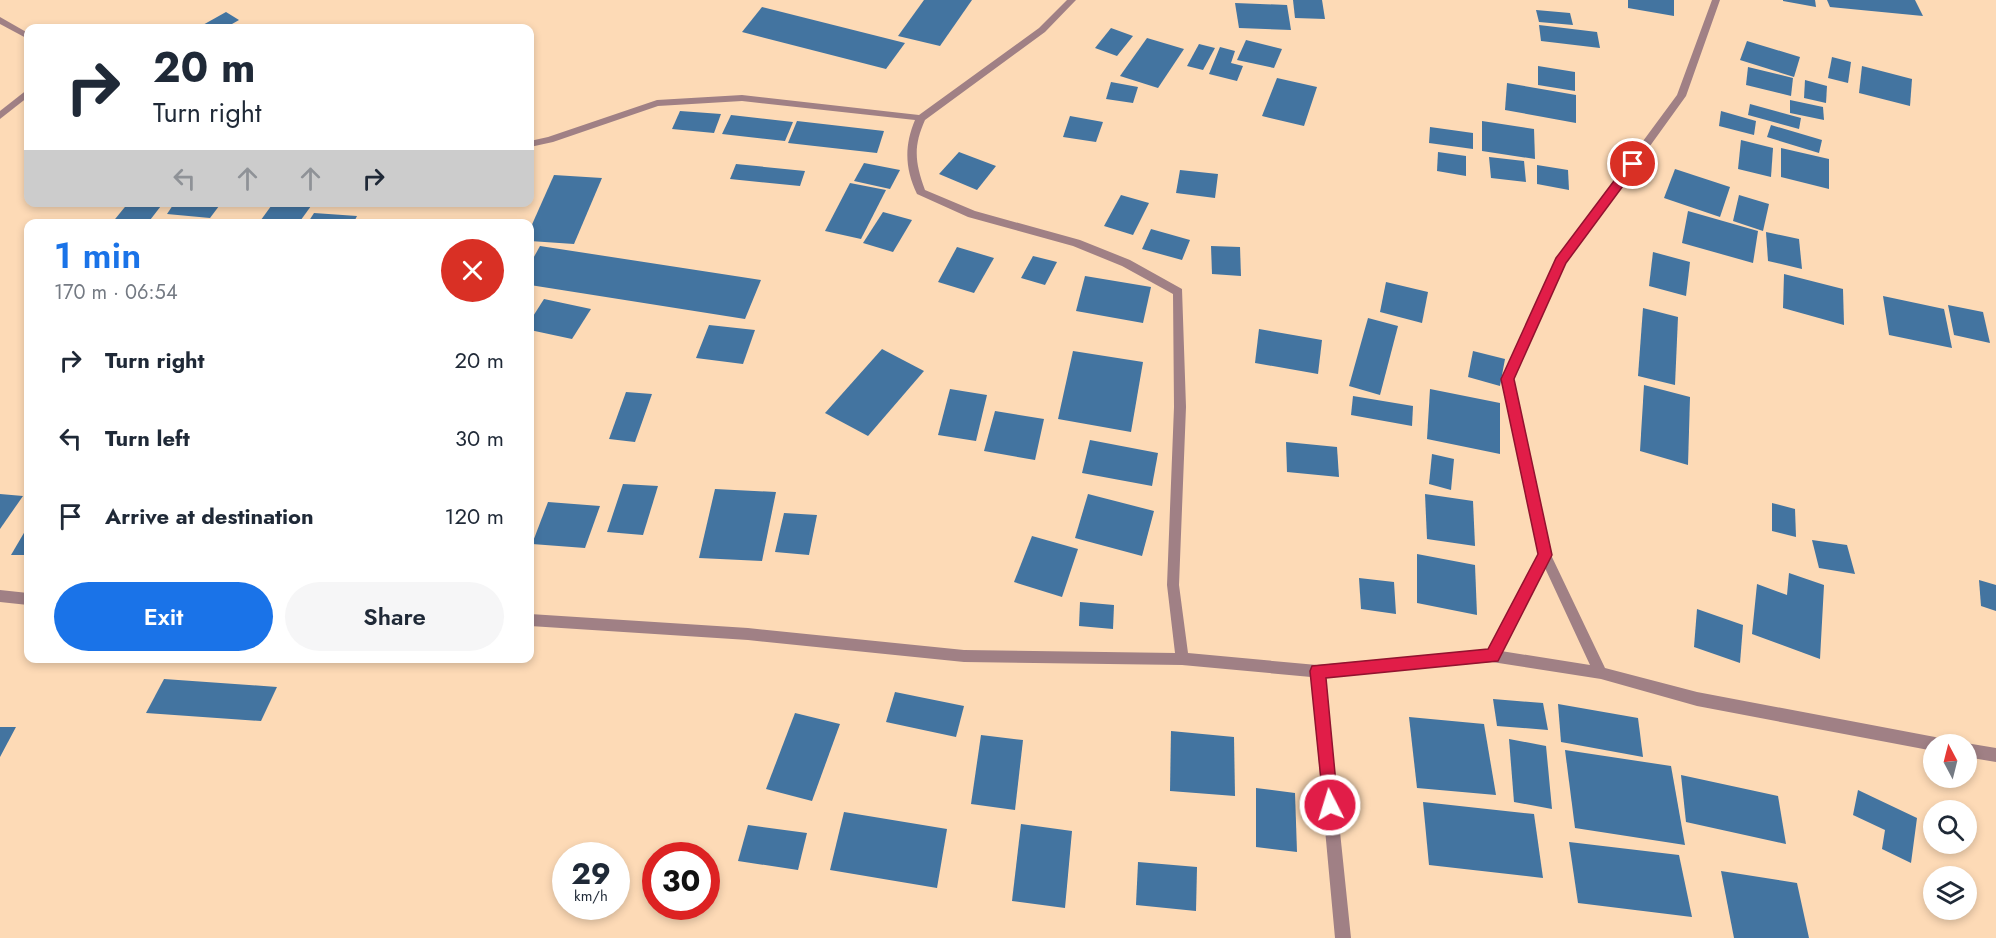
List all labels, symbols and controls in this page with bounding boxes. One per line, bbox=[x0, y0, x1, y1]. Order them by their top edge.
text: 20 m bbox=[153, 37, 255, 98]
icon: right bbox=[54, 48, 132, 126]
text: Turn right bbox=[153, 93, 261, 132]
pin bbox=[1607, 138, 1658, 189]
icon: arrive bbox=[1616, 147, 1649, 180]
icon: left bbox=[168, 162, 201, 195]
icon: ahead bbox=[231, 162, 264, 195]
icon: ahead bbox=[294, 162, 327, 195]
icon: right bbox=[357, 162, 390, 195]
text: 1 min bbox=[54, 229, 141, 281]
button: close bbox=[441, 239, 504, 302]
text: 170 m · 06:54 bbox=[54, 278, 178, 307]
icon: right bbox=[54, 344, 87, 377]
text: Turn right bbox=[105, 344, 205, 376]
text: 20 m bbox=[455, 344, 504, 376]
icon: left bbox=[54, 422, 87, 455]
text: Turn left bbox=[105, 422, 190, 454]
text: 30 m bbox=[455, 422, 504, 454]
icon: arrive bbox=[54, 500, 87, 533]
text: Arrive at destination bbox=[105, 500, 314, 532]
text: 120 m bbox=[445, 500, 504, 532]
button: Exit bbox=[54, 582, 273, 651]
button: Share bbox=[285, 582, 504, 651]
north arrow bbox=[1923, 734, 1977, 788]
map controls bbox=[1923, 734, 1977, 920]
position arrow bbox=[1298, 773, 1362, 837]
button: search bbox=[1923, 800, 1977, 854]
speed limit sign: 30 bbox=[642, 842, 720, 920]
text: 29 bbox=[571, 852, 611, 895]
button: layers bbox=[1923, 866, 1977, 920]
text: km/h bbox=[574, 885, 608, 907]

